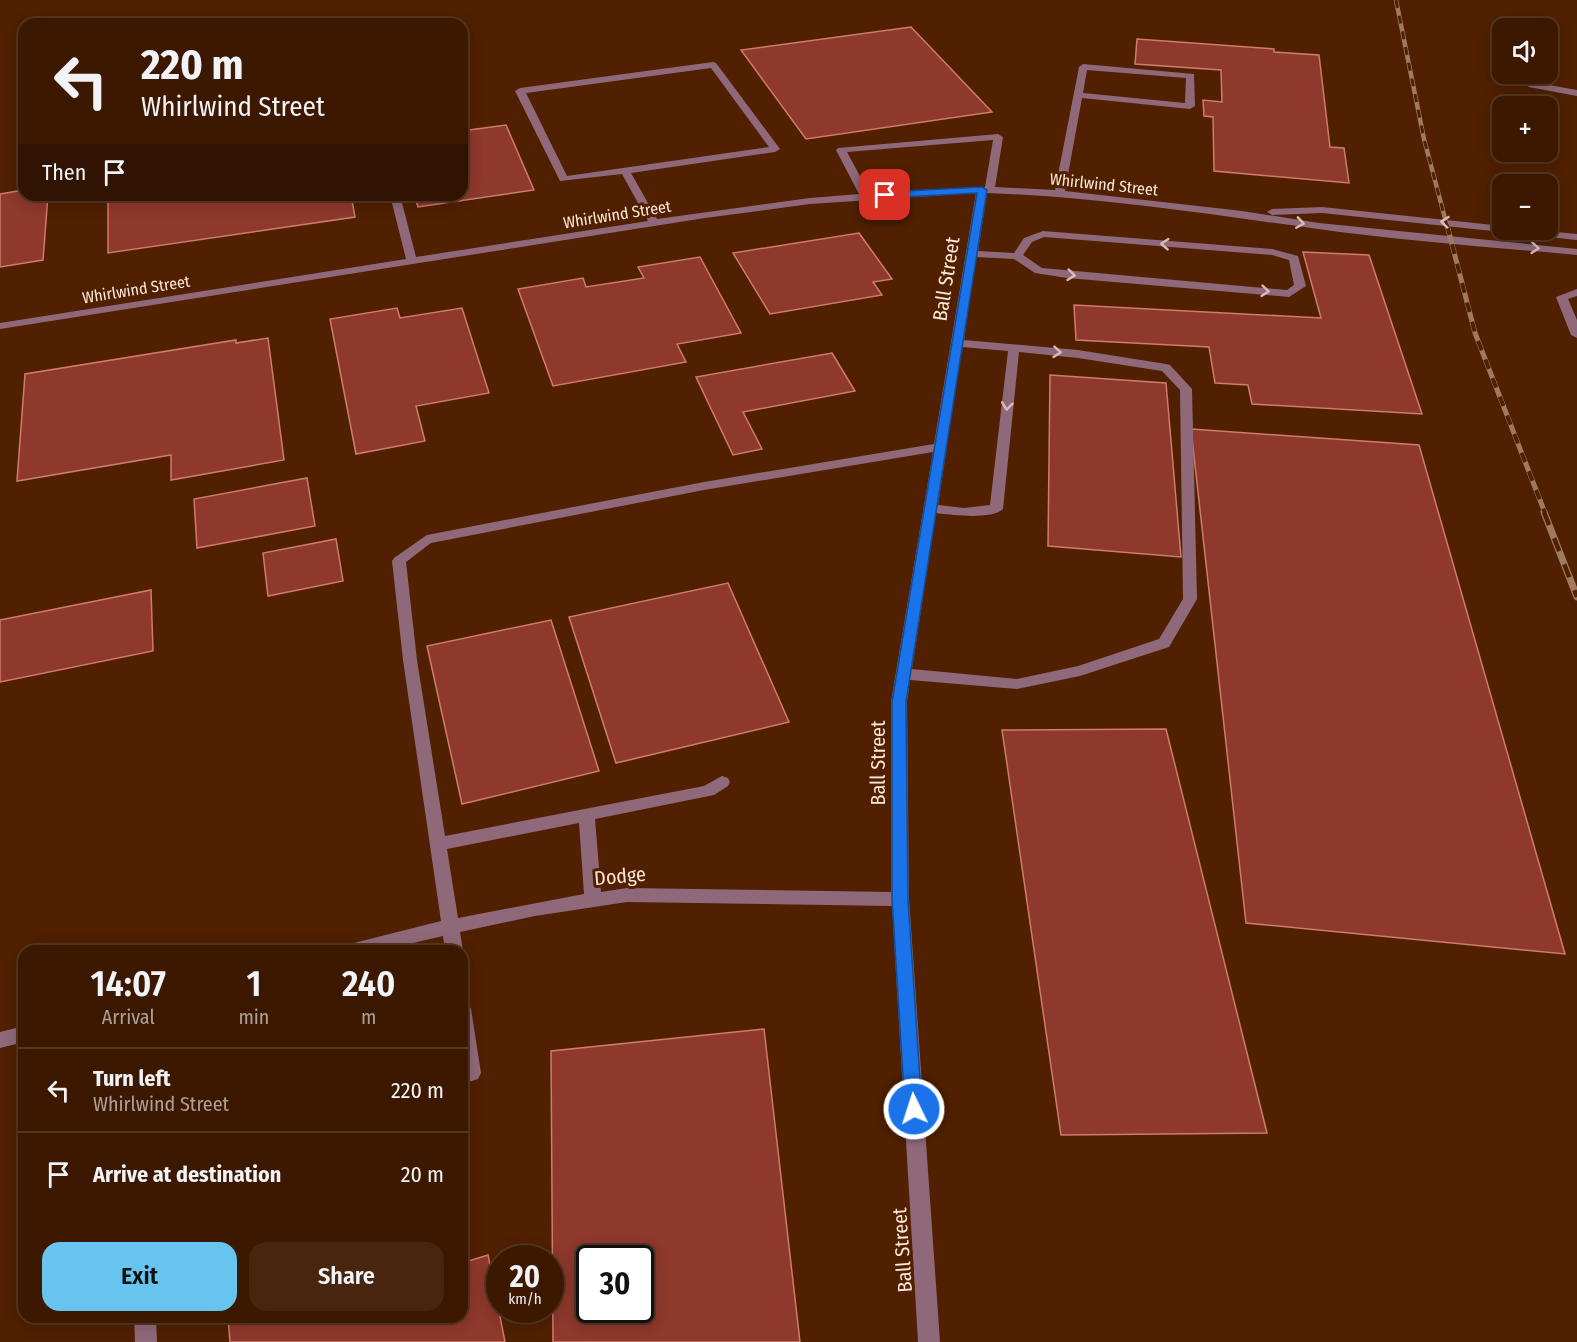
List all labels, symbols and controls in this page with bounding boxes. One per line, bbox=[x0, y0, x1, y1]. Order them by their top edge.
map controls bbox=[1492, 18, 1558, 240]
button: sound bbox=[1492, 18, 1558, 84]
text: 220 m bbox=[141, 40, 244, 90]
icon: left bbox=[42, 42, 120, 120]
text: Whirlwind Street bbox=[141, 91, 325, 123]
button: + bbox=[1492, 96, 1558, 162]
icon: arrive bbox=[98, 156, 131, 189]
text: Then bbox=[42, 159, 86, 186]
pin bbox=[859, 169, 910, 220]
street label: Whirlwind Street bbox=[1049, 169, 1160, 200]
button: − bbox=[1492, 174, 1558, 240]
icon: arrive bbox=[868, 178, 901, 211]
street label: Whirlwind Street bbox=[562, 196, 673, 232]
one-way arrow bbox=[1295, 217, 1304, 229]
one-way arrow bbox=[1440, 217, 1449, 229]
street label: Ball Street bbox=[928, 235, 965, 323]
one-way arrow bbox=[1161, 238, 1170, 251]
one-way arrow bbox=[1531, 241, 1540, 254]
one-way arrow bbox=[1066, 268, 1076, 281]
street label: Whirlwind Street bbox=[81, 271, 192, 307]
one-way arrow bbox=[1261, 284, 1270, 297]
one-way arrow bbox=[1053, 345, 1062, 358]
one-way arrow bbox=[1002, 402, 1014, 411]
street label: Ball Street bbox=[866, 720, 890, 805]
street label: Dodge bbox=[593, 862, 647, 890]
text: 14:07 bbox=[91, 962, 166, 1006]
text: 1 bbox=[246, 962, 261, 1006]
text: 240 bbox=[342, 962, 395, 1006]
text: Arrival bbox=[102, 1005, 155, 1029]
text: min bbox=[238, 1005, 269, 1029]
text: m bbox=[361, 1005, 376, 1029]
text: Turn left bbox=[93, 1065, 171, 1092]
icon: left bbox=[42, 1074, 75, 1107]
text: 220 m bbox=[391, 1077, 444, 1104]
position arrow bbox=[882, 1077, 946, 1141]
text: Whirlwind Street bbox=[93, 1092, 229, 1116]
icon: arrive bbox=[42, 1158, 75, 1191]
text: Arrive at destination bbox=[93, 1161, 281, 1188]
text: 20 m bbox=[401, 1161, 444, 1188]
street label: Ball Street bbox=[887, 1206, 917, 1293]
button: Exit bbox=[42, 1242, 237, 1311]
button: Share bbox=[249, 1242, 444, 1311]
speed limit sign: 30 bbox=[576, 1245, 654, 1323]
text: 20 bbox=[510, 1259, 540, 1295]
text: km/h bbox=[508, 1290, 542, 1308]

